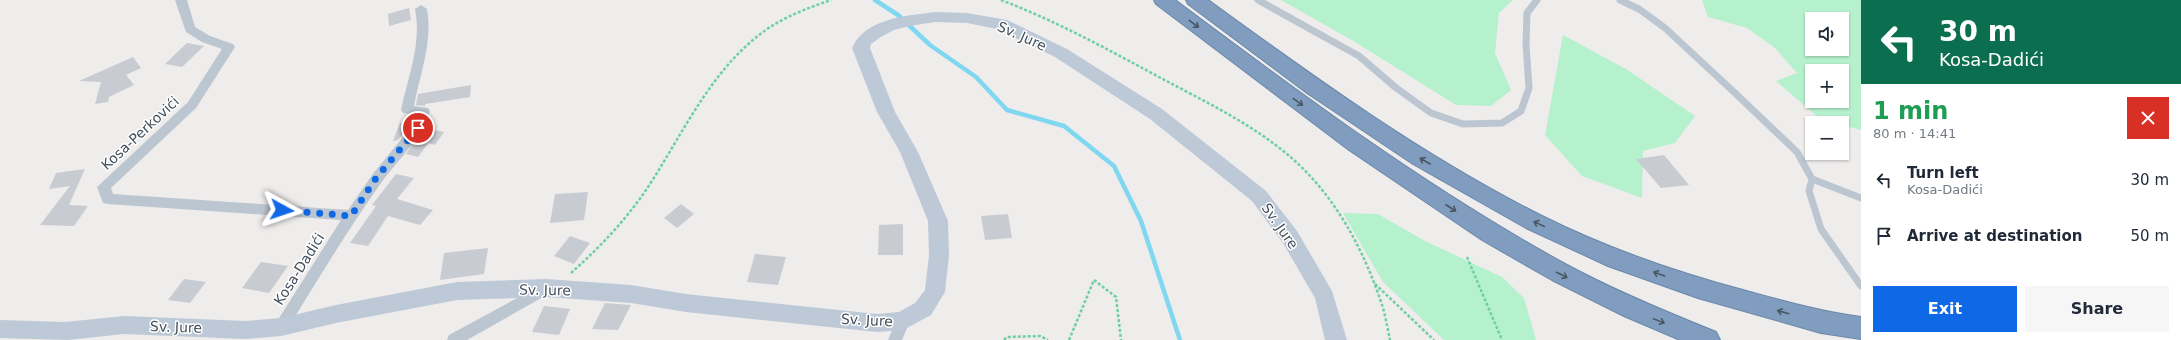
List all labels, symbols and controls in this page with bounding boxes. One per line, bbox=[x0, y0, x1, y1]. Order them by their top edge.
map controls bbox=[1805, 12, 1849, 160]
button: sound bbox=[1805, 12, 1849, 56]
text: 30 m bbox=[1939, 15, 2017, 48]
icon: left bbox=[1873, 16, 1925, 68]
street label: Sv. Jure bbox=[995, 18, 1049, 54]
one-way arrow bbox=[1189, 19, 1200, 28]
text: Kosa-Dadići bbox=[1939, 49, 2044, 70]
button: + bbox=[1805, 64, 1849, 108]
street label: Kosa-Perkovići bbox=[98, 93, 182, 173]
one-way arrow bbox=[1293, 97, 1304, 106]
text: 1 min bbox=[1873, 97, 1948, 125]
button: close bbox=[2127, 97, 2169, 139]
pin bbox=[401, 111, 435, 145]
button: − bbox=[1805, 116, 1849, 160]
icon: arrive bbox=[407, 117, 429, 139]
text: 80 m · 14:41 bbox=[1873, 126, 1956, 141]
one-way arrow bbox=[1419, 156, 1431, 164]
text: Turn left bbox=[1907, 164, 1979, 182]
icon: left bbox=[1873, 169, 1895, 191]
text: 30 m bbox=[2131, 171, 2169, 189]
text: Kosa-Dadići bbox=[1907, 182, 1983, 197]
position arrow bbox=[261, 189, 303, 231]
street label: Sv. Jure bbox=[1259, 200, 1301, 252]
one-way arrow bbox=[1445, 205, 1457, 213]
one-way arrow bbox=[1533, 220, 1545, 227]
icon: arrive bbox=[1873, 225, 1895, 247]
text: Arrive at destination bbox=[1907, 227, 2082, 245]
text: 50 m bbox=[2131, 227, 2169, 245]
street label: Kosa-Dadići bbox=[271, 230, 327, 308]
one-way arrow bbox=[1652, 270, 1665, 277]
one-way arrow bbox=[1556, 271, 1568, 279]
street label: Sv. Jure bbox=[519, 282, 571, 298]
button: Exit bbox=[1873, 286, 2017, 332]
button: Share bbox=[2025, 286, 2169, 332]
one-way arrow bbox=[1777, 307, 1790, 315]
street label: Sv. Jure bbox=[841, 311, 893, 329]
street label: Sv. Jure bbox=[150, 318, 202, 336]
one-way arrow bbox=[1652, 318, 1664, 325]

